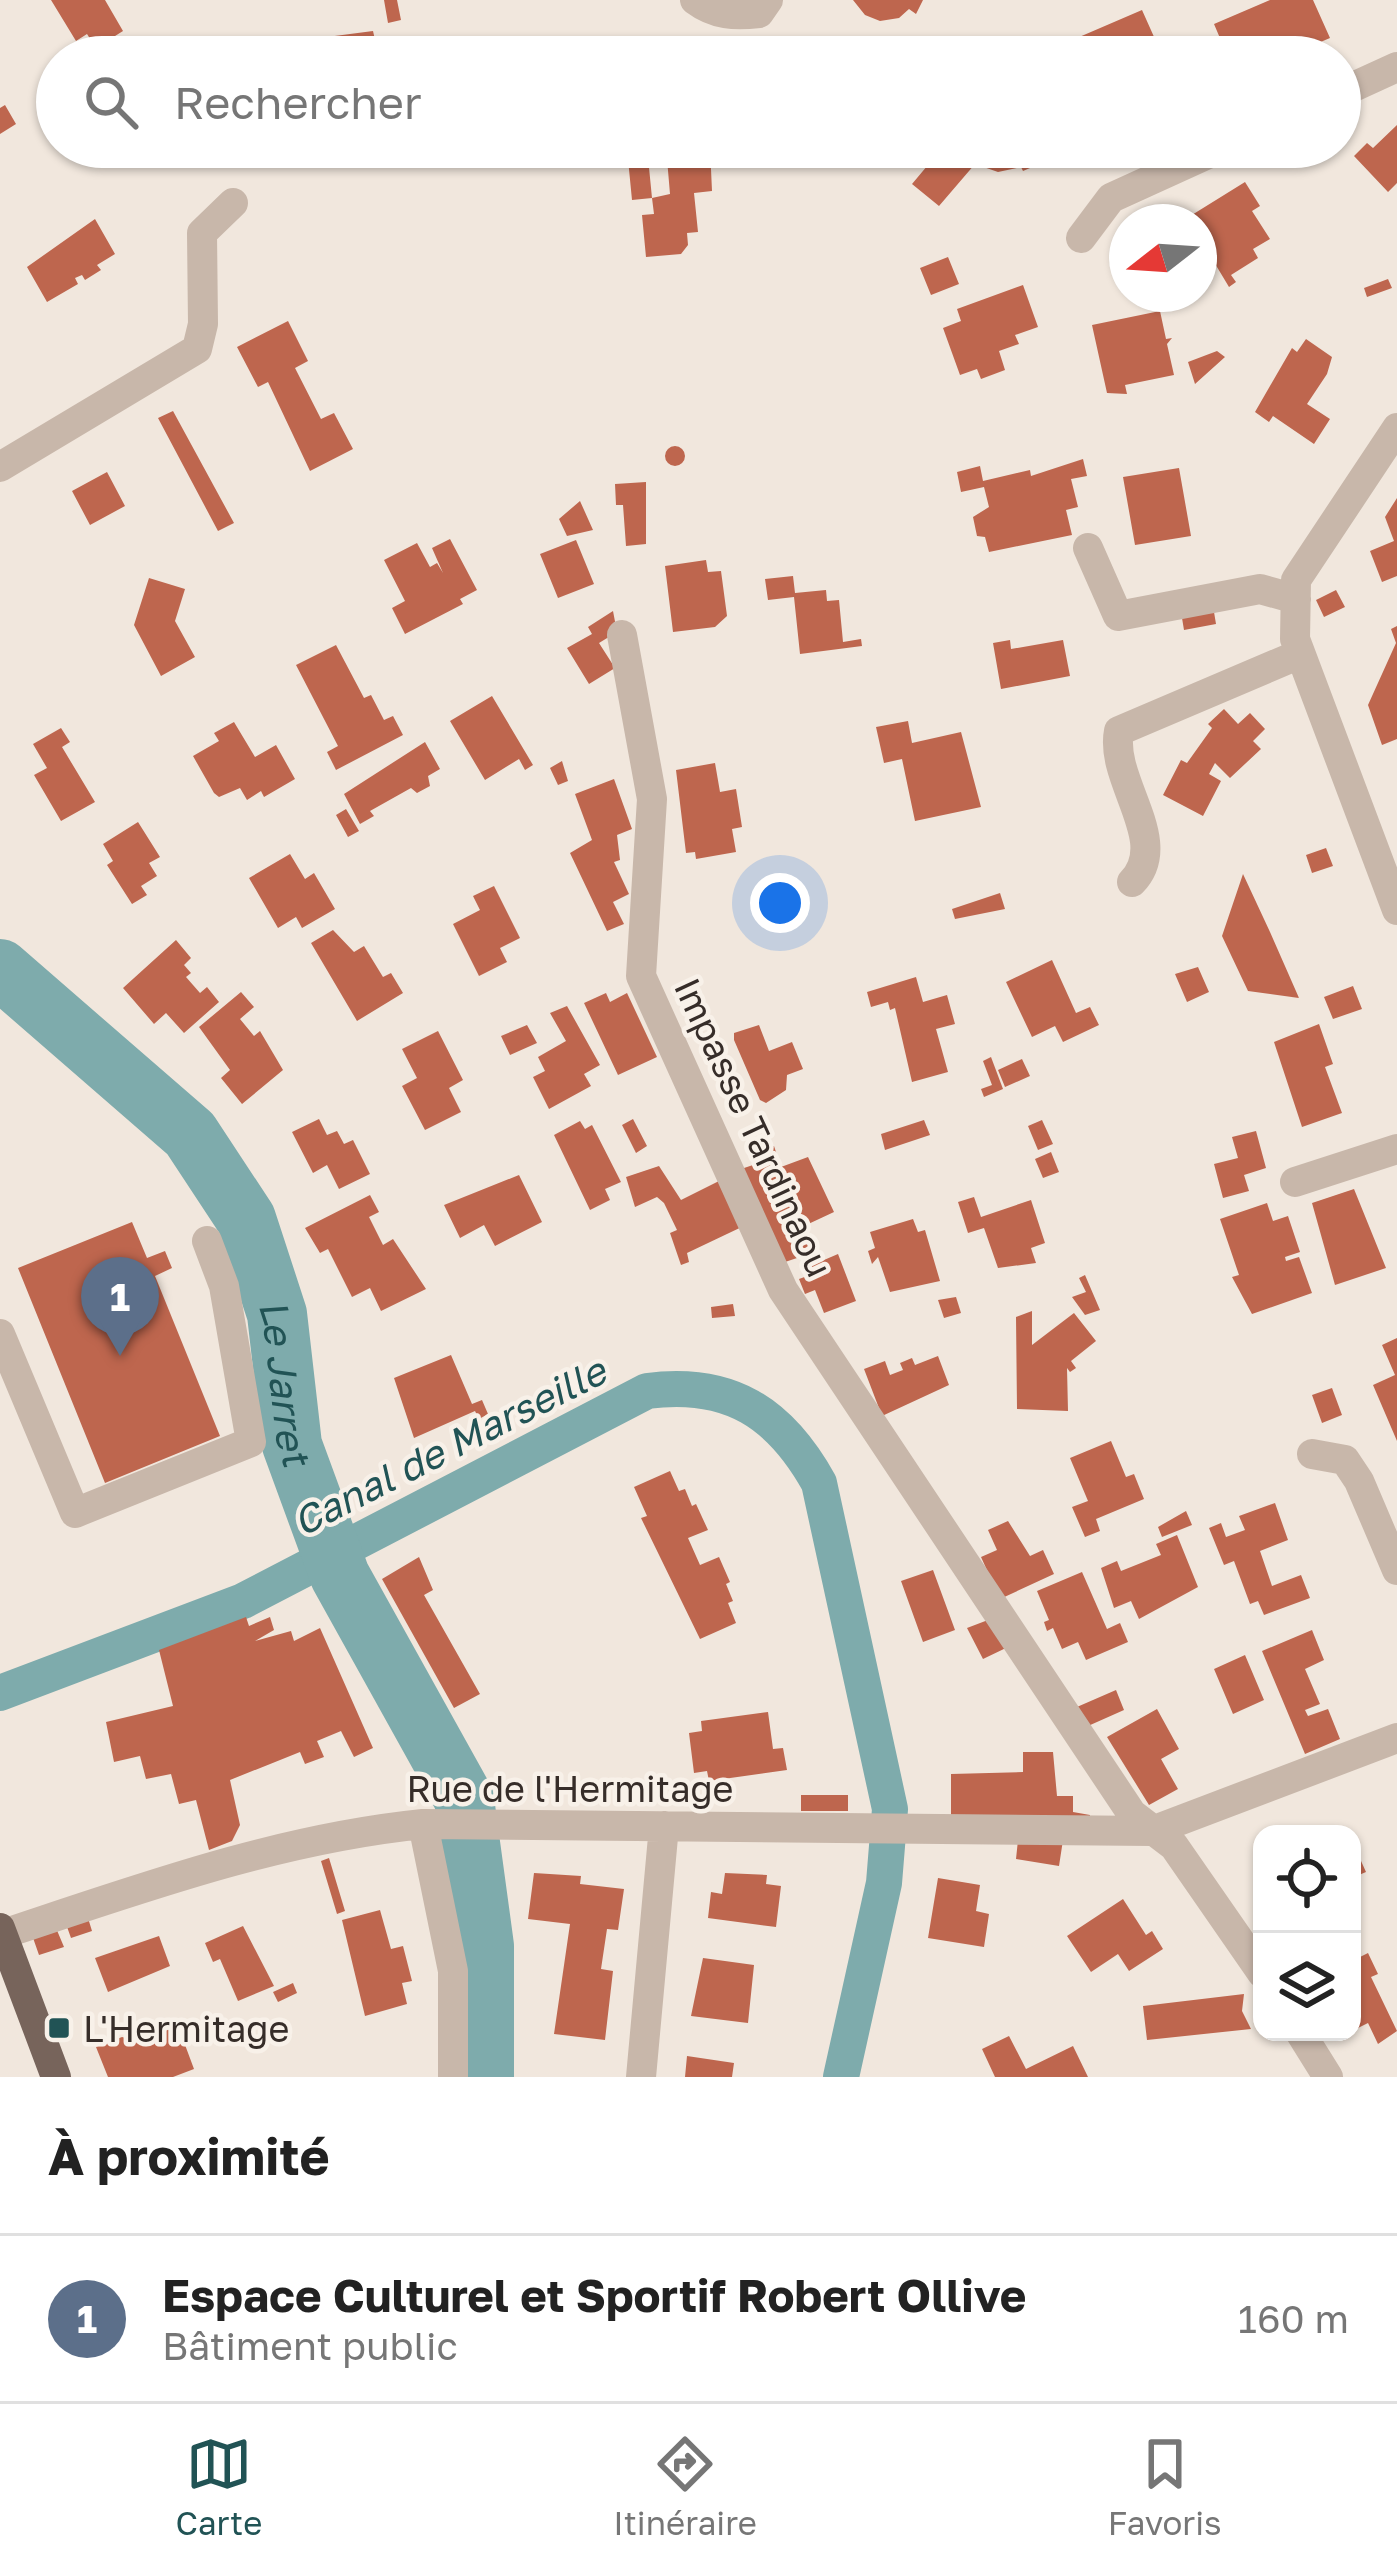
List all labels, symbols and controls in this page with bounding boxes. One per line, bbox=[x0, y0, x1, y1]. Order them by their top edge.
search box bbox=[36, 36, 1361, 168]
icon: search bbox=[78, 69, 144, 135]
text: Rechercher bbox=[174, 75, 422, 129]
north arrow bbox=[1109, 204, 1217, 312]
your location bbox=[750, 873, 810, 933]
street label: Impasse Tardinaou bbox=[666, 971, 842, 1283]
pin: 1 bbox=[81, 1257, 159, 1356]
water label: Le Jarret bbox=[250, 1293, 322, 1475]
water label: Canal de Marseille bbox=[285, 1346, 615, 1545]
street label: Rue de l'Hermitage bbox=[407, 1767, 734, 1810]
map controls bbox=[1253, 1825, 1361, 2041]
button: locate bbox=[1253, 1825, 1361, 1933]
button: layers bbox=[1253, 1933, 1361, 2041]
place label: L'Hermitage bbox=[83, 2007, 289, 2050]
marker: L'Hermitage bbox=[46, 2015, 72, 2041]
text: À proximité bbox=[48, 2125, 330, 2186]
text: Espace Culturel et Sportif Robert Ollive bbox=[162, 2268, 1026, 2322]
text: 1 bbox=[77, 2295, 97, 2342]
text: 160 m bbox=[1238, 2295, 1349, 2342]
text: Bâtiment public bbox=[162, 2322, 458, 2369]
tab: Carte bbox=[175, 2431, 262, 2542]
tab: Itinéraire bbox=[613, 2431, 757, 2542]
tab: Favoris bbox=[1108, 2431, 1222, 2542]

